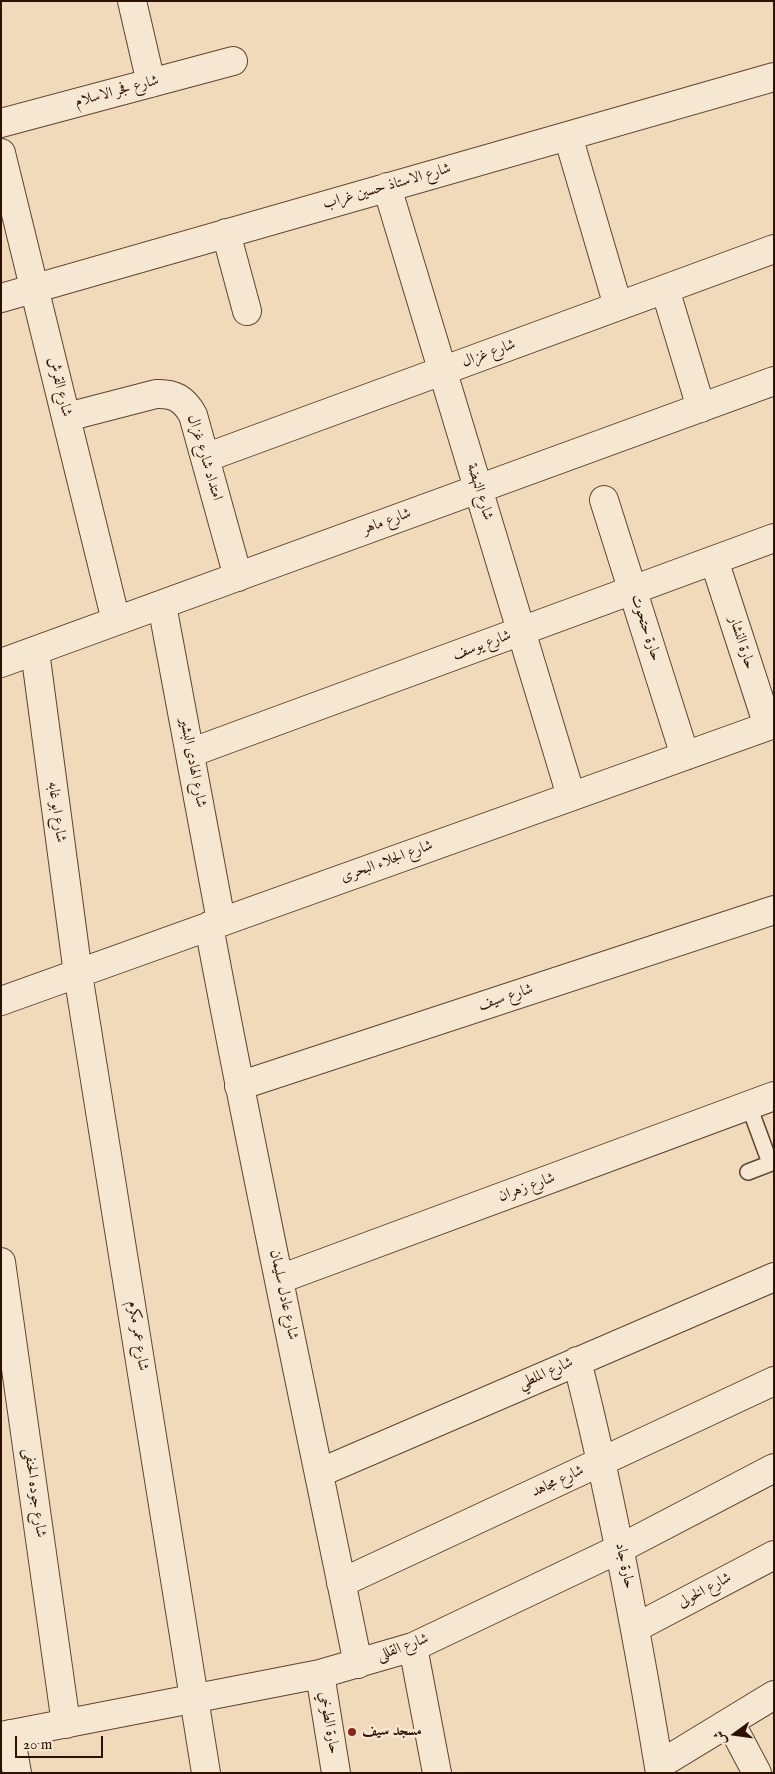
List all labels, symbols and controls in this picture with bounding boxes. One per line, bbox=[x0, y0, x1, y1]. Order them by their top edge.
street label: شارع فجر الاسلام bbox=[73, 72, 161, 112]
street label: شارع الاستاذ حسين غراب bbox=[321, 160, 453, 214]
street label: شارع غزال bbox=[460, 336, 518, 372]
street label: شارع القرش bbox=[43, 355, 75, 419]
street label: امتداد شارع غزال bbox=[182, 413, 226, 503]
street label: شارع النهضة bbox=[462, 461, 496, 523]
street label: شارع ماهر bbox=[360, 505, 414, 539]
street label: حارة حتحوت bbox=[626, 592, 664, 664]
street label: حارة النشار bbox=[724, 614, 758, 672]
street label: شارع يوسف bbox=[450, 627, 514, 665]
street label: شارع الهادى البشير bbox=[175, 717, 209, 809]
street label: شارع ابو غابه bbox=[43, 780, 69, 844]
street label: شارع الجلاء البحرى bbox=[338, 837, 436, 887]
street label: شارع سيف bbox=[476, 981, 536, 1015]
street label: شارع زهران bbox=[496, 1169, 558, 1207]
street label: شارع عادل سليمان bbox=[265, 1248, 301, 1342]
street label: شارع عمر مكرم bbox=[123, 1300, 151, 1372]
street label: شارع الملطي bbox=[516, 1354, 576, 1394]
street label: شارع جوده الحنفى bbox=[19, 1447, 49, 1539]
street label: شارع مجاهد bbox=[529, 1462, 587, 1502]
street label: حارة جاد bbox=[610, 1541, 638, 1591]
street label: شارع الخولى bbox=[675, 1569, 735, 1613]
street label: شارع القللى bbox=[375, 1630, 431, 1666]
street label: حارة الطوخي bbox=[314, 1690, 342, 1756]
north arrow bbox=[710, 1709, 760, 1759]
place label: مسجد سيف bbox=[362, 1723, 422, 1741]
scale bar bbox=[18, 1726, 105, 1758]
marker: مسجد سيف bbox=[346, 1726, 358, 1738]
text: ش bbox=[710, 1729, 731, 1747]
text: 20 m bbox=[23, 1735, 52, 1754]

